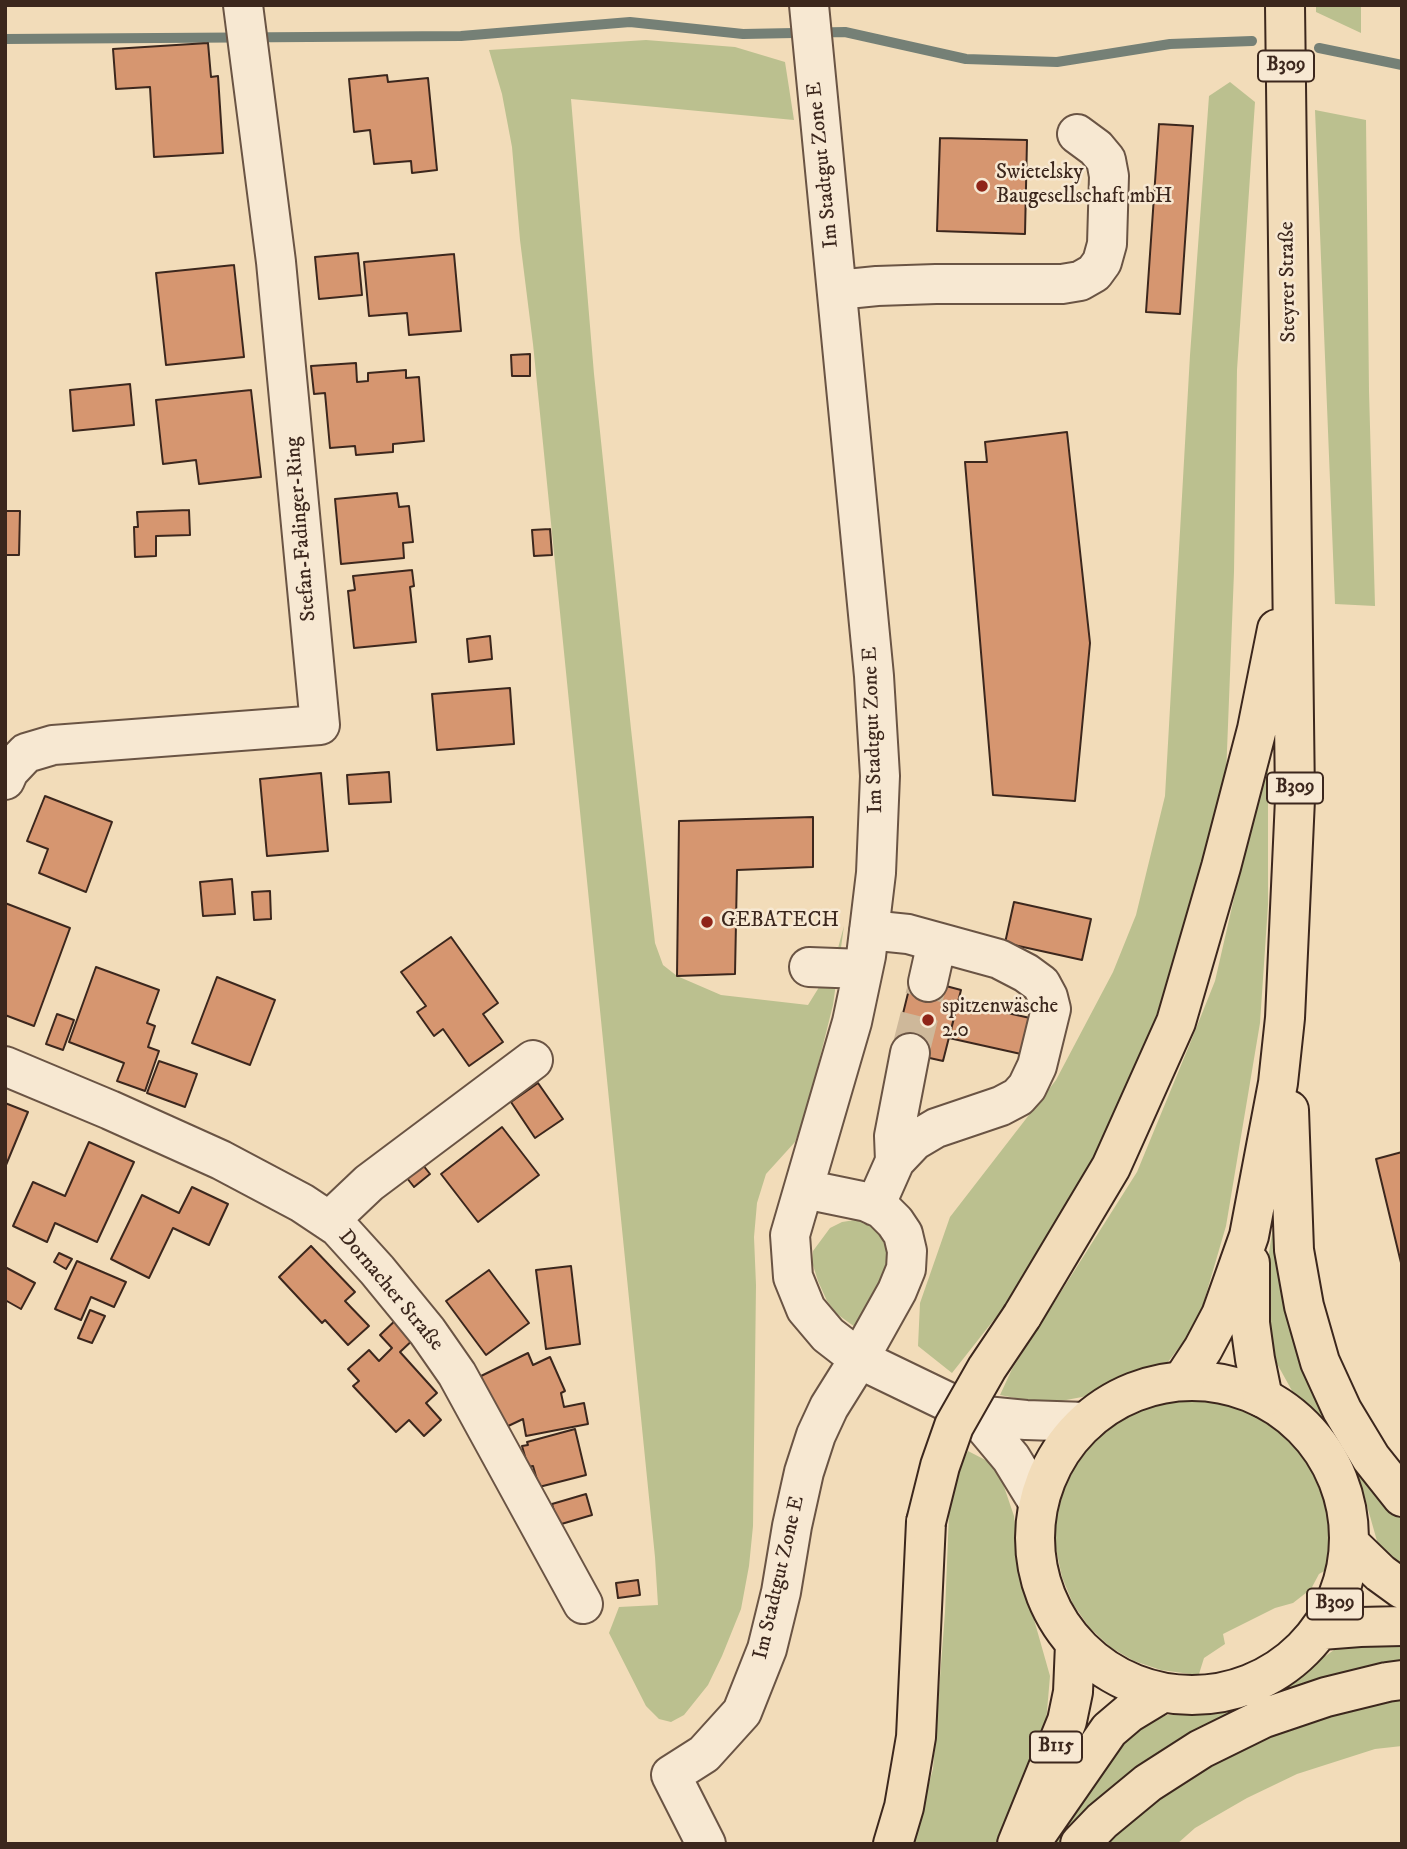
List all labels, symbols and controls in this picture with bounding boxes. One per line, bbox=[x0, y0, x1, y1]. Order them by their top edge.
road number: B309 bbox=[1258, 50, 1314, 82]
street label: Im Stadtgut Zone E bbox=[803, 81, 845, 249]
place label: Swietelsky Baugesellschaft mbH bbox=[996, 161, 1172, 211]
marker: Swietelsky Baugesellschaft mbH bbox=[974, 178, 990, 194]
street label: Steyrer Straße bbox=[1275, 221, 1303, 343]
street label: Stefan-Fadinger-Ring bbox=[281, 436, 323, 622]
street label: Im Stadtgut Zone E bbox=[858, 646, 890, 814]
road number: B309 bbox=[1267, 772, 1323, 804]
place label: GEBATECH bbox=[721, 909, 839, 935]
marker: GEBATECH bbox=[699, 914, 715, 930]
place label: spitzenwäsche 2.0 bbox=[942, 995, 1058, 1045]
marker: spitzenwäsche 2.0 bbox=[920, 1012, 936, 1028]
street label: Dornacher Straße bbox=[332, 1225, 448, 1357]
street label: Im Stadtgut Zone E bbox=[749, 1494, 811, 1662]
road number: B309 bbox=[1307, 1588, 1363, 1620]
road number: B115 bbox=[1030, 1732, 1082, 1763]

